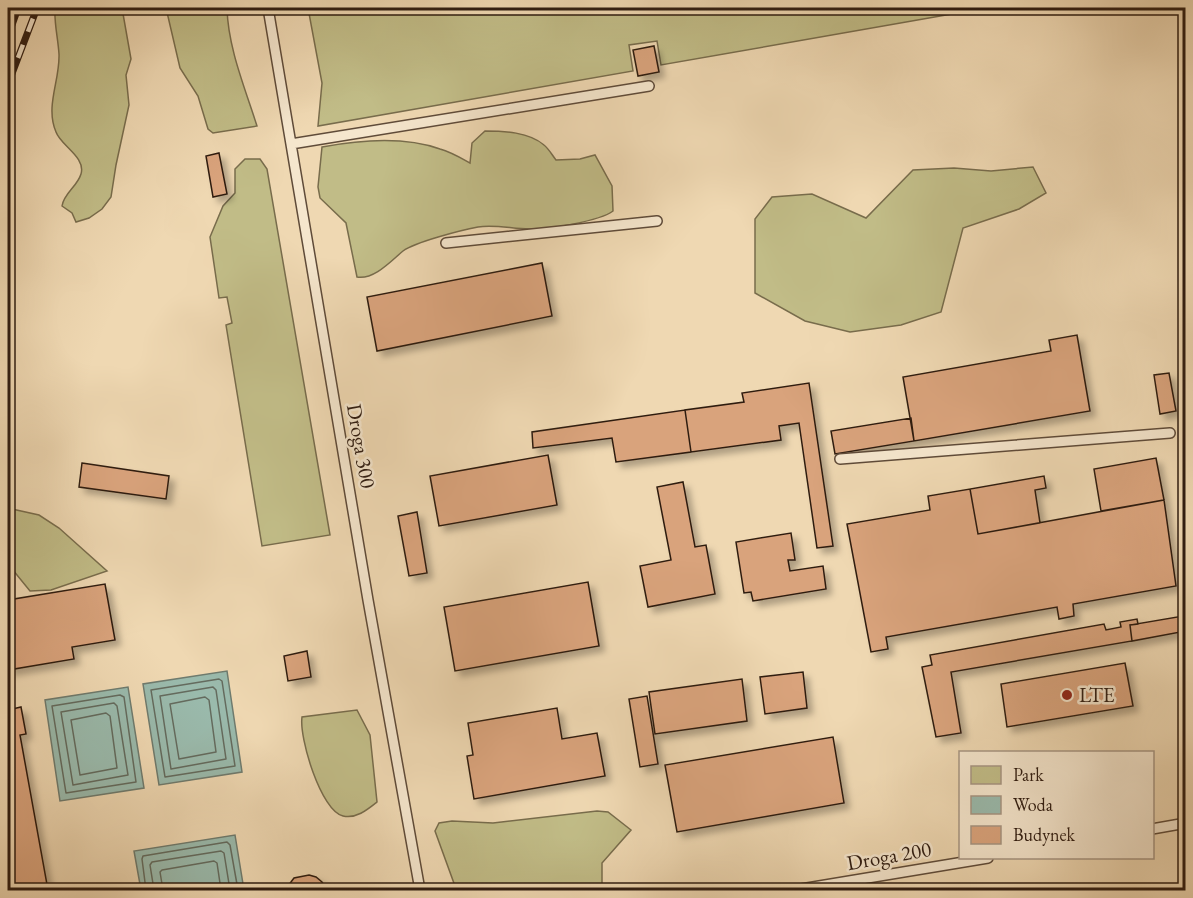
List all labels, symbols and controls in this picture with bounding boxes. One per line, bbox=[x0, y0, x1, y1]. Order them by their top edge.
street label: Droga 300 bbox=[341, 402, 382, 490]
place label: LTE bbox=[1079, 681, 1115, 708]
marker: LTE bbox=[1060, 688, 1074, 702]
legend bbox=[959, 751, 1154, 859]
text: Park bbox=[1013, 763, 1044, 786]
text: Woda bbox=[1013, 793, 1054, 816]
text: Budynek bbox=[1013, 823, 1076, 846]
street label: Droga 200 bbox=[845, 835, 933, 876]

